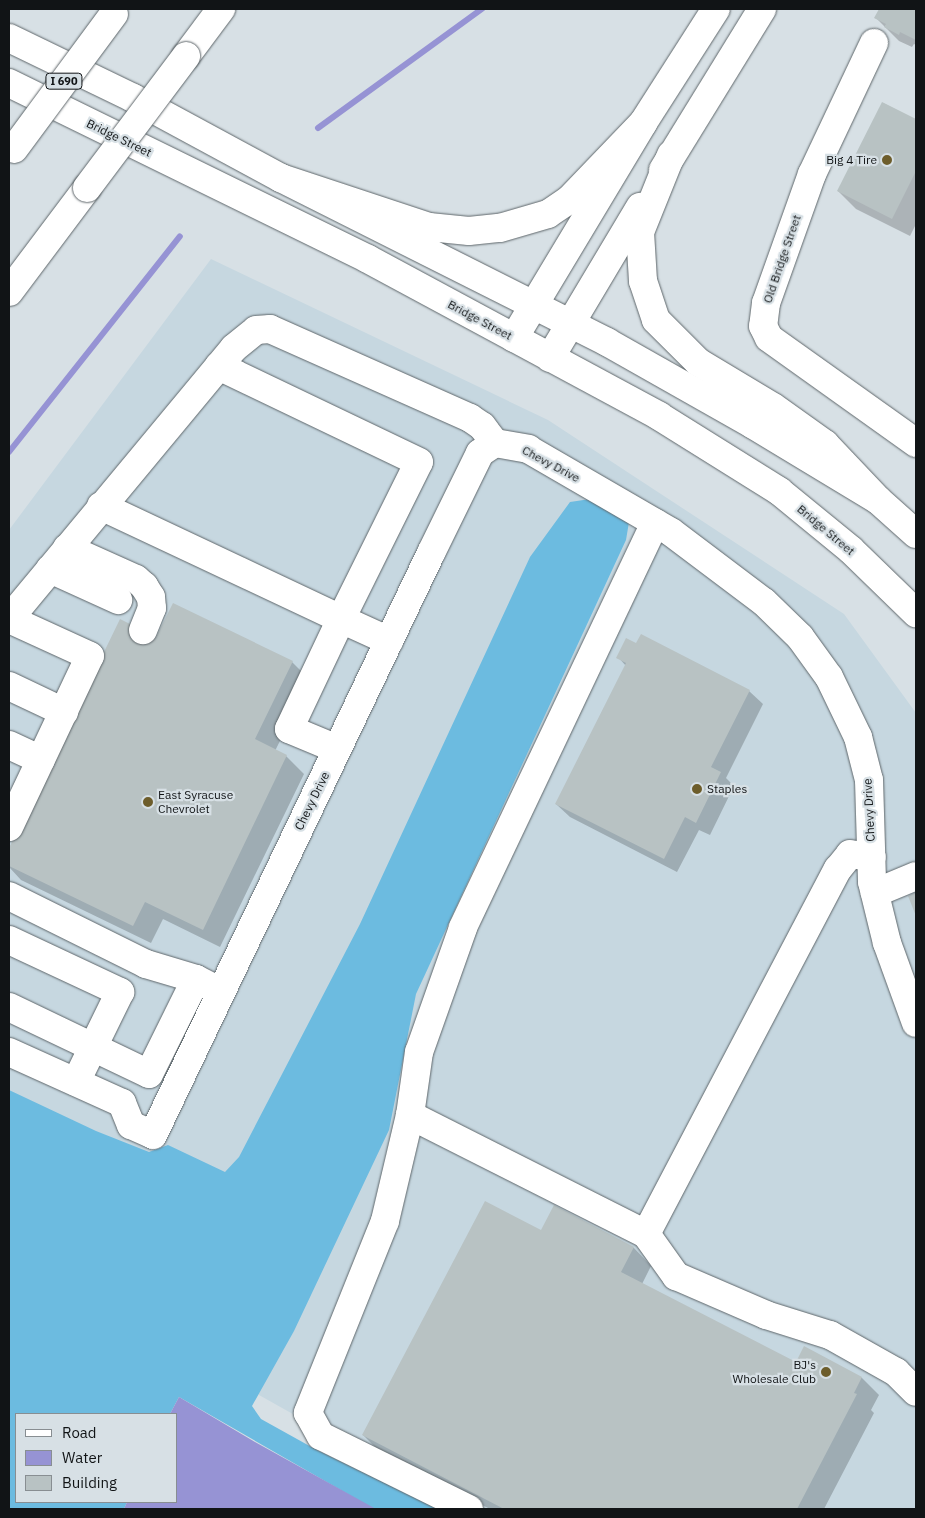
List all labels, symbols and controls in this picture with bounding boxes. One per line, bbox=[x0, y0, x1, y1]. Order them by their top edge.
road number: I 690 bbox=[45, 72, 83, 90]
street label: Bridge Street bbox=[84, 116, 154, 160]
place label: Big 4 Tire bbox=[826, 153, 877, 167]
marker: Big 4 Tire bbox=[881, 154, 893, 166]
street label: Old Bridge Street bbox=[760, 213, 804, 305]
street label: Bridge Street bbox=[445, 297, 515, 343]
street label: Chevy Drive bbox=[520, 443, 582, 485]
street label: Bridge Street bbox=[794, 502, 858, 558]
street label: Chevy Drive bbox=[292, 769, 332, 833]
street label: Chevy Drive bbox=[860, 778, 878, 842]
place label: Staples bbox=[707, 782, 747, 796]
marker: Staples bbox=[691, 783, 703, 795]
place label: East Syracuse Chevrolet bbox=[158, 788, 233, 816]
marker: East Syracuse Chevrolet bbox=[142, 796, 154, 808]
place label: BJ's Wholesale Club bbox=[732, 1358, 816, 1386]
marker: BJ's Wholesale Club bbox=[820, 1366, 832, 1378]
legend bbox=[15, 1413, 178, 1503]
text: Road bbox=[62, 1423, 97, 1442]
text: Water bbox=[62, 1448, 102, 1467]
text: Building bbox=[62, 1473, 117, 1492]

